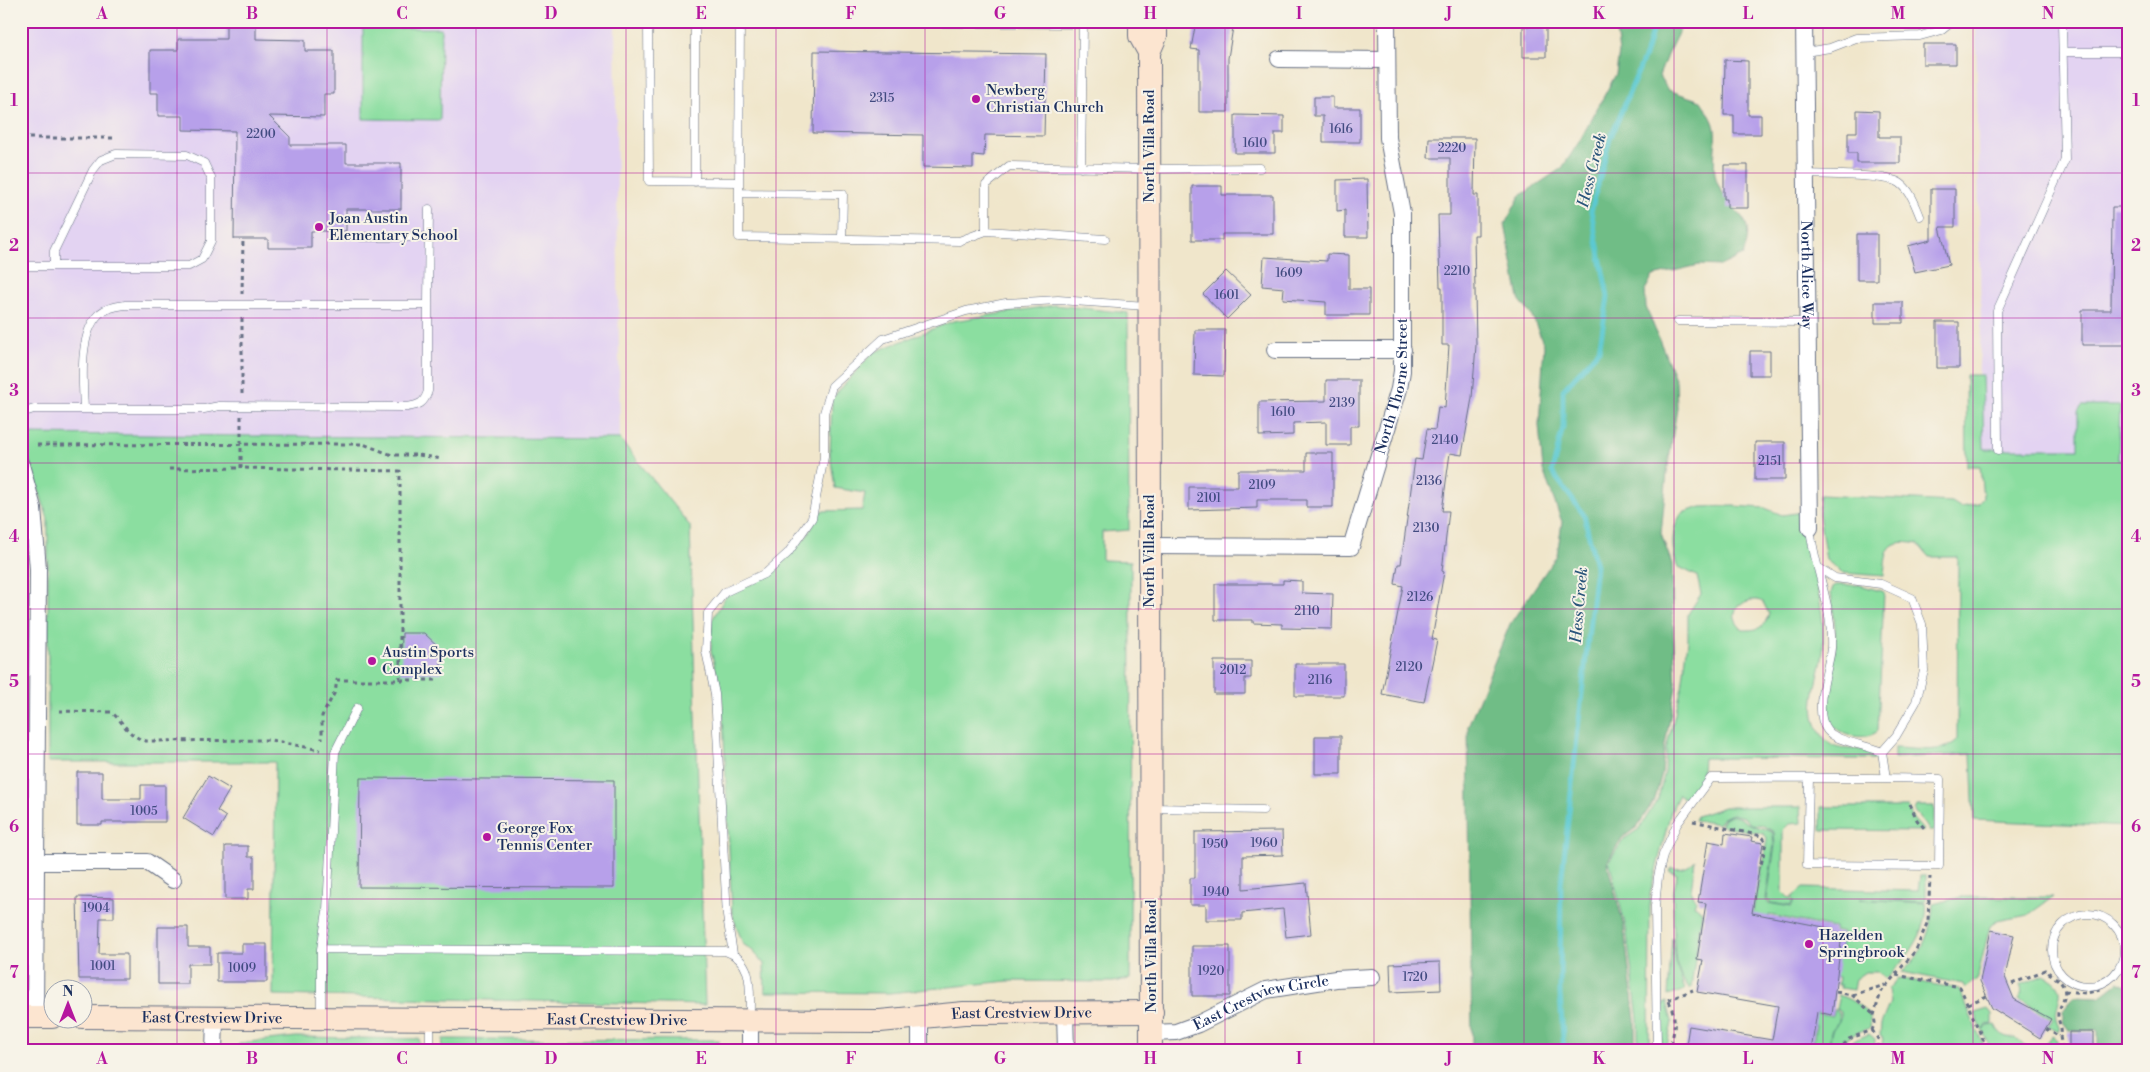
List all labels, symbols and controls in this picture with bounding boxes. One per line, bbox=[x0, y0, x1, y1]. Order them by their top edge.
text: A bbox=[95, 4, 108, 24]
text: B bbox=[246, 4, 258, 24]
text: C bbox=[396, 4, 408, 24]
text: D bbox=[545, 4, 558, 24]
text: E bbox=[695, 4, 707, 24]
text: F bbox=[845, 4, 857, 24]
text: G bbox=[994, 4, 1007, 24]
text: H bbox=[1143, 4, 1157, 24]
text: I bbox=[1296, 4, 1302, 24]
text: J bbox=[1444, 4, 1452, 24]
text: K bbox=[1593, 4, 1607, 24]
text: L bbox=[1743, 4, 1754, 24]
text: M bbox=[1891, 4, 1906, 24]
text: N bbox=[2042, 4, 2055, 24]
place label: Newberg Christian Church bbox=[986, 81, 1104, 117]
street label: North Villa Road bbox=[1140, 89, 1159, 203]
text: 1 bbox=[10, 91, 18, 111]
house number: 2315 bbox=[870, 91, 895, 106]
text: 1 bbox=[2132, 91, 2140, 111]
marker: Newberg Christian Church bbox=[970, 93, 982, 105]
house number: 1616 bbox=[1329, 122, 1353, 137]
house number: 2200 bbox=[246, 127, 276, 142]
water label: Hess Creek bbox=[1573, 131, 1611, 211]
house number: 1610 bbox=[1243, 136, 1267, 151]
house number: 2220 bbox=[1438, 141, 1466, 156]
place label: Joan Austin Elementary School bbox=[328, 209, 458, 245]
street label: North Alice Way bbox=[1796, 220, 1817, 330]
marker: Joan Austin Elementary School bbox=[313, 221, 325, 233]
text: 2 bbox=[9, 236, 19, 256]
text: 2 bbox=[2131, 236, 2141, 256]
house number: 2210 bbox=[1444, 264, 1470, 279]
house number: 1609 bbox=[1275, 266, 1303, 281]
house number: 1601 bbox=[1215, 288, 1240, 303]
street label: North Thorne Street bbox=[1371, 317, 1412, 456]
text: 3 bbox=[9, 381, 19, 401]
text: 3 bbox=[2131, 381, 2141, 401]
house number: 2139 bbox=[1329, 396, 1355, 411]
house number: 1610 bbox=[1271, 405, 1295, 420]
house number: 2140 bbox=[1432, 433, 1458, 448]
house number: 2151 bbox=[1758, 454, 1783, 469]
house number: 2136 bbox=[1416, 474, 1442, 489]
house number: 2109 bbox=[1248, 478, 1276, 493]
house number: 2101 bbox=[1197, 491, 1222, 506]
street label: North Villa Road bbox=[1140, 494, 1159, 608]
house number: 2130 bbox=[1413, 521, 1439, 536]
text: 4 bbox=[9, 527, 20, 547]
text: 4 bbox=[2131, 527, 2142, 547]
water label: Hess Creek bbox=[1566, 566, 1592, 645]
house number: 2126 bbox=[1407, 590, 1433, 605]
house number: 2110 bbox=[1294, 604, 1320, 619]
place label: Austin Sports Complex bbox=[381, 643, 474, 679]
marker: Austin Sports Complex bbox=[366, 655, 378, 667]
house number: 2120 bbox=[1395, 660, 1423, 675]
house number: 2012 bbox=[1220, 663, 1246, 678]
text: 5 bbox=[9, 672, 19, 692]
text: 5 bbox=[2131, 672, 2141, 692]
house number: 2116 bbox=[1308, 673, 1332, 688]
house number: 1005 bbox=[130, 804, 158, 819]
text: 6 bbox=[9, 817, 19, 837]
text: 6 bbox=[2131, 817, 2141, 837]
place label: George Fox Tennis Center bbox=[497, 819, 593, 855]
marker: George Fox Tennis Center bbox=[481, 831, 493, 843]
house number: 1960 bbox=[1250, 836, 1278, 851]
house number: 1950 bbox=[1202, 837, 1228, 852]
house number: 1940 bbox=[1202, 885, 1230, 900]
street label: North Villa Road bbox=[1142, 899, 1161, 1013]
house number: 1904 bbox=[82, 901, 110, 916]
place label: Hazelden Springbrook bbox=[1819, 926, 1905, 962]
marker: Hazelden Springbrook bbox=[1803, 938, 1815, 950]
house number: 1001 bbox=[90, 959, 117, 974]
house number: 1009 bbox=[228, 961, 256, 976]
text: 7 bbox=[9, 963, 19, 983]
text: 7 bbox=[2131, 963, 2141, 983]
house number: 1920 bbox=[1198, 964, 1224, 979]
house number: 1720 bbox=[1402, 970, 1428, 985]
street label: East Crestview Circle bbox=[1190, 971, 1330, 1035]
north arrow bbox=[42, 980, 92, 1030]
text: N bbox=[62, 983, 74, 1001]
street label: East Crestview Drive bbox=[950, 1003, 1092, 1024]
street label: East Crestview Drive bbox=[141, 1008, 283, 1028]
street label: East Crestview Drive bbox=[546, 1010, 688, 1030]
text: A bbox=[95, 1049, 108, 1069]
text: B bbox=[246, 1049, 258, 1069]
text: C bbox=[396, 1049, 408, 1069]
text: D bbox=[545, 1049, 558, 1069]
text: E bbox=[695, 1049, 707, 1069]
text: F bbox=[845, 1049, 857, 1069]
text: G bbox=[994, 1049, 1007, 1069]
text: H bbox=[1143, 1049, 1157, 1069]
text: I bbox=[1296, 1049, 1302, 1069]
text: J bbox=[1444, 1049, 1452, 1069]
text: K bbox=[1593, 1049, 1607, 1069]
text: L bbox=[1743, 1049, 1754, 1069]
text: M bbox=[1891, 1049, 1906, 1069]
text: N bbox=[2042, 1049, 2055, 1069]

